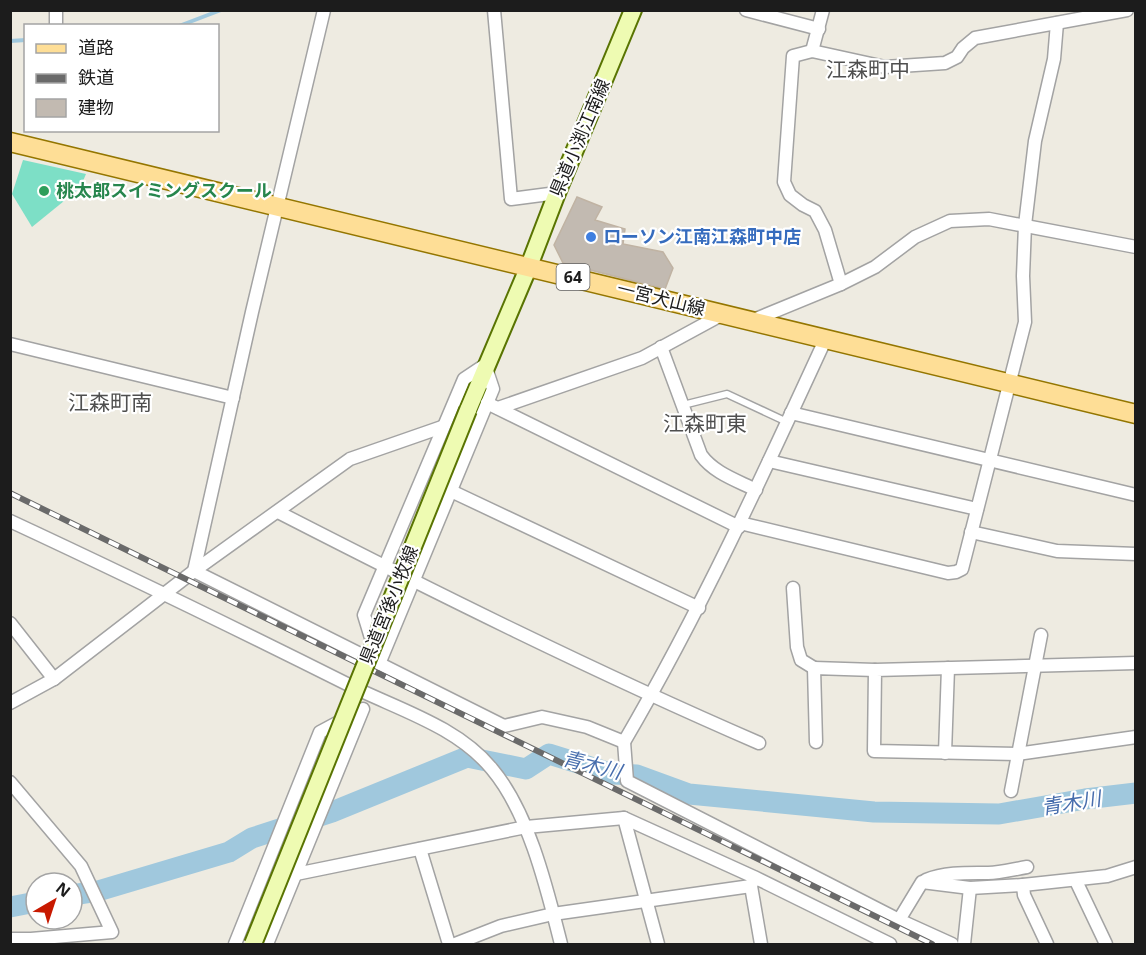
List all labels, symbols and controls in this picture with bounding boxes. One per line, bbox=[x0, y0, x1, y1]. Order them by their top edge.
legend bbox=[24, 24, 219, 132]
text: 道路 bbox=[78, 35, 114, 59]
district label: 江森町中 bbox=[826, 55, 910, 83]
text: 鉄道 bbox=[78, 65, 114, 89]
street label: 県道小渕江南線 bbox=[543, 75, 615, 200]
text: 建物 bbox=[78, 95, 114, 119]
place label: 桃太郎スイミングスクール bbox=[56, 178, 272, 202]
marker: 桃太郎スイミングスクール bbox=[37, 184, 51, 198]
place label: ローソン江南江森町中店 bbox=[603, 224, 801, 248]
marker: ローソン江南江森町中店 bbox=[584, 230, 598, 244]
road number: 64 bbox=[556, 264, 590, 290]
street label: 一宮犬山線 bbox=[615, 275, 708, 321]
district label: 江森町南 bbox=[68, 388, 152, 416]
district label: 江森町東 bbox=[663, 409, 747, 437]
street label: 県道宮後小牧線 bbox=[353, 542, 423, 668]
water label: 青木川 bbox=[560, 744, 626, 785]
water label: 青木川 bbox=[1039, 784, 1105, 821]
north arrow bbox=[24, 871, 84, 931]
text: N bbox=[51, 877, 75, 902]

